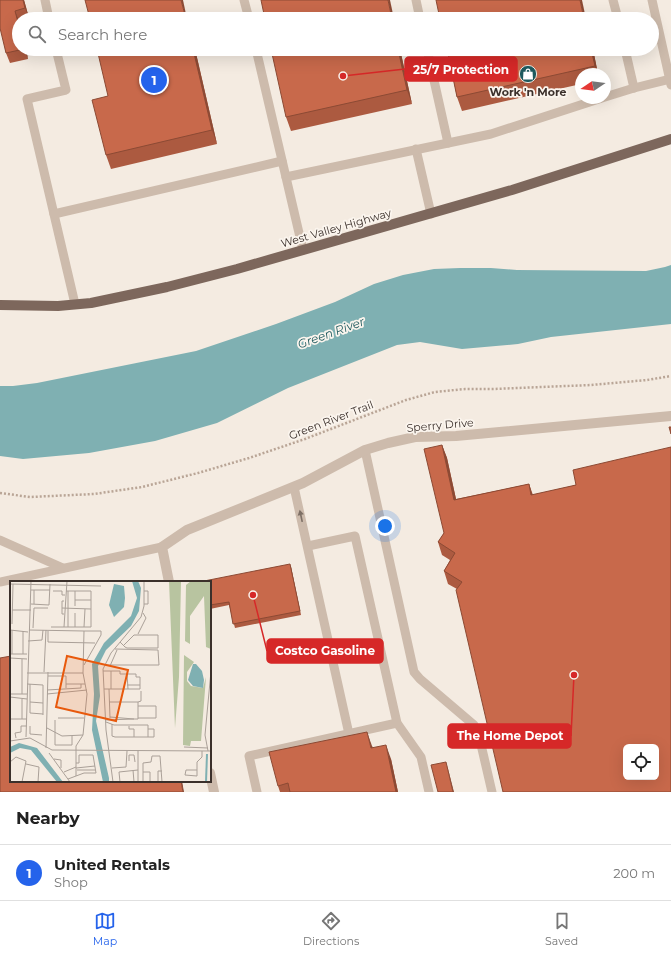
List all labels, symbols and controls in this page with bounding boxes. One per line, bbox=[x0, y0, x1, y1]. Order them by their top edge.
search box bbox=[12, 12, 659, 56]
icon: search bbox=[26, 23, 48, 45]
text: Search here bbox=[58, 25, 147, 44]
callout: 25/7 Protection bbox=[405, 57, 517, 81]
text: 25/7 Protection bbox=[413, 62, 509, 77]
shop icon: Work 'n More bbox=[518, 64, 538, 84]
pin: 1 bbox=[141, 65, 167, 95]
north arrow bbox=[575, 68, 611, 104]
place label: Work 'n More bbox=[490, 85, 567, 99]
street label: West Valley Highway bbox=[279, 206, 393, 250]
water label: Green River bbox=[295, 313, 366, 352]
street label: Green River Trail bbox=[287, 397, 375, 443]
street label: Sperry Drive bbox=[406, 415, 474, 435]
one-way arrow bbox=[298, 510, 304, 522]
your location bbox=[375, 516, 395, 536]
inset map bbox=[10, 581, 211, 782]
callout: Costco Gasoline bbox=[267, 639, 383, 663]
text: Costco Gasoline bbox=[275, 643, 375, 658]
callout: The Home Depot bbox=[448, 724, 571, 748]
text: The Home Depot bbox=[457, 728, 564, 743]
map controls bbox=[623, 744, 659, 780]
button: locate bbox=[623, 744, 659, 780]
text: Nearby bbox=[16, 808, 80, 828]
text: United Rentals bbox=[54, 855, 170, 874]
text: 1 bbox=[26, 865, 32, 881]
text: 200 m bbox=[613, 865, 655, 881]
text: Shop bbox=[54, 874, 88, 890]
tab: Map bbox=[93, 910, 117, 948]
tab: Directions bbox=[303, 910, 359, 948]
tab: Saved bbox=[545, 910, 578, 948]

